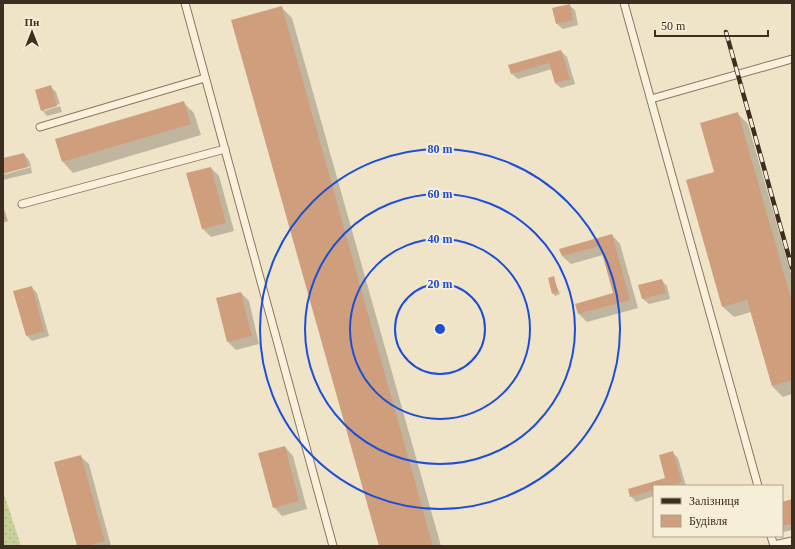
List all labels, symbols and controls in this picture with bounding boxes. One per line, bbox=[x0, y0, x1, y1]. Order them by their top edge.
north arrow bbox=[12, 12, 52, 52]
scale bar bbox=[655, 12, 768, 38]
text: Пн bbox=[25, 16, 40, 28]
text: 50 m bbox=[661, 19, 686, 33]
text: 80 m bbox=[428, 142, 453, 156]
text: 60 m bbox=[428, 187, 453, 201]
text: 40 m bbox=[428, 232, 453, 246]
text: 20 m bbox=[428, 277, 453, 291]
centre of rings bbox=[433, 322, 447, 336]
legend bbox=[653, 485, 783, 537]
text: Залізниця bbox=[689, 494, 740, 508]
text: Будівля bbox=[689, 514, 728, 528]

